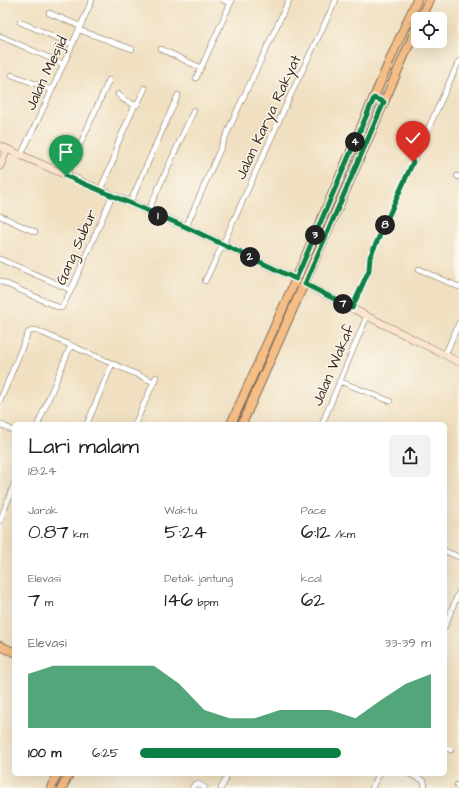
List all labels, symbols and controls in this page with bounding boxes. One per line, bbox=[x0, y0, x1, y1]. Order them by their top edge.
map controls bbox=[411, 12, 447, 48]
button: locate bbox=[411, 12, 447, 48]
street label: Jalan Mesjid bbox=[20, 32, 73, 114]
street label: Jalan Karya Rakyat bbox=[230, 51, 307, 183]
pin bbox=[396, 121, 430, 162]
icon: check bbox=[402, 127, 424, 149]
pin: 4 bbox=[345, 132, 365, 152]
text: 4 bbox=[351, 134, 359, 149]
pin bbox=[49, 135, 83, 176]
icon: arrive bbox=[55, 141, 77, 163]
street label: Gang Subur bbox=[50, 206, 103, 289]
pin: 1 bbox=[148, 206, 168, 226]
text: 1 bbox=[157, 208, 159, 223]
pin: 8 bbox=[375, 215, 395, 235]
text: 8 bbox=[381, 217, 389, 232]
pin: 3 bbox=[305, 225, 325, 245]
text: 3 bbox=[312, 227, 318, 242]
pin: 2 bbox=[240, 247, 260, 267]
text: 2 bbox=[247, 249, 253, 264]
pin: 7 bbox=[333, 294, 353, 314]
text: 7 bbox=[340, 296, 346, 311]
street label: Jalan Wakaf bbox=[307, 321, 360, 409]
text: Lari malam bbox=[28, 431, 139, 462]
button: share bbox=[389, 435, 431, 477]
text: 18:24 bbox=[28, 462, 57, 480]
text: Jarak bbox=[28, 503, 58, 518]
text: Waktu bbox=[164, 503, 197, 518]
text: Pace bbox=[301, 503, 326, 518]
text: 0.87 bbox=[28, 518, 69, 546]
text: 5:24 bbox=[164, 518, 207, 546]
text: 6:12 bbox=[301, 518, 331, 546]
text: km bbox=[69, 527, 88, 542]
text: /km bbox=[331, 527, 355, 542]
text: Elevasi bbox=[28, 571, 61, 586]
text: Detak jantung bbox=[164, 571, 233, 586]
text: kcal bbox=[301, 571, 322, 586]
text: 7 bbox=[28, 586, 40, 614]
text: 146 bbox=[164, 586, 193, 614]
text: 62 bbox=[301, 586, 325, 614]
text: m bbox=[40, 595, 53, 610]
text: bpm bbox=[193, 595, 218, 610]
text: Elevasi bbox=[28, 634, 67, 652]
text: 33–39 m bbox=[384, 634, 431, 652]
text: 100 m bbox=[28, 744, 61, 762]
text: 6:25 bbox=[92, 744, 119, 762]

